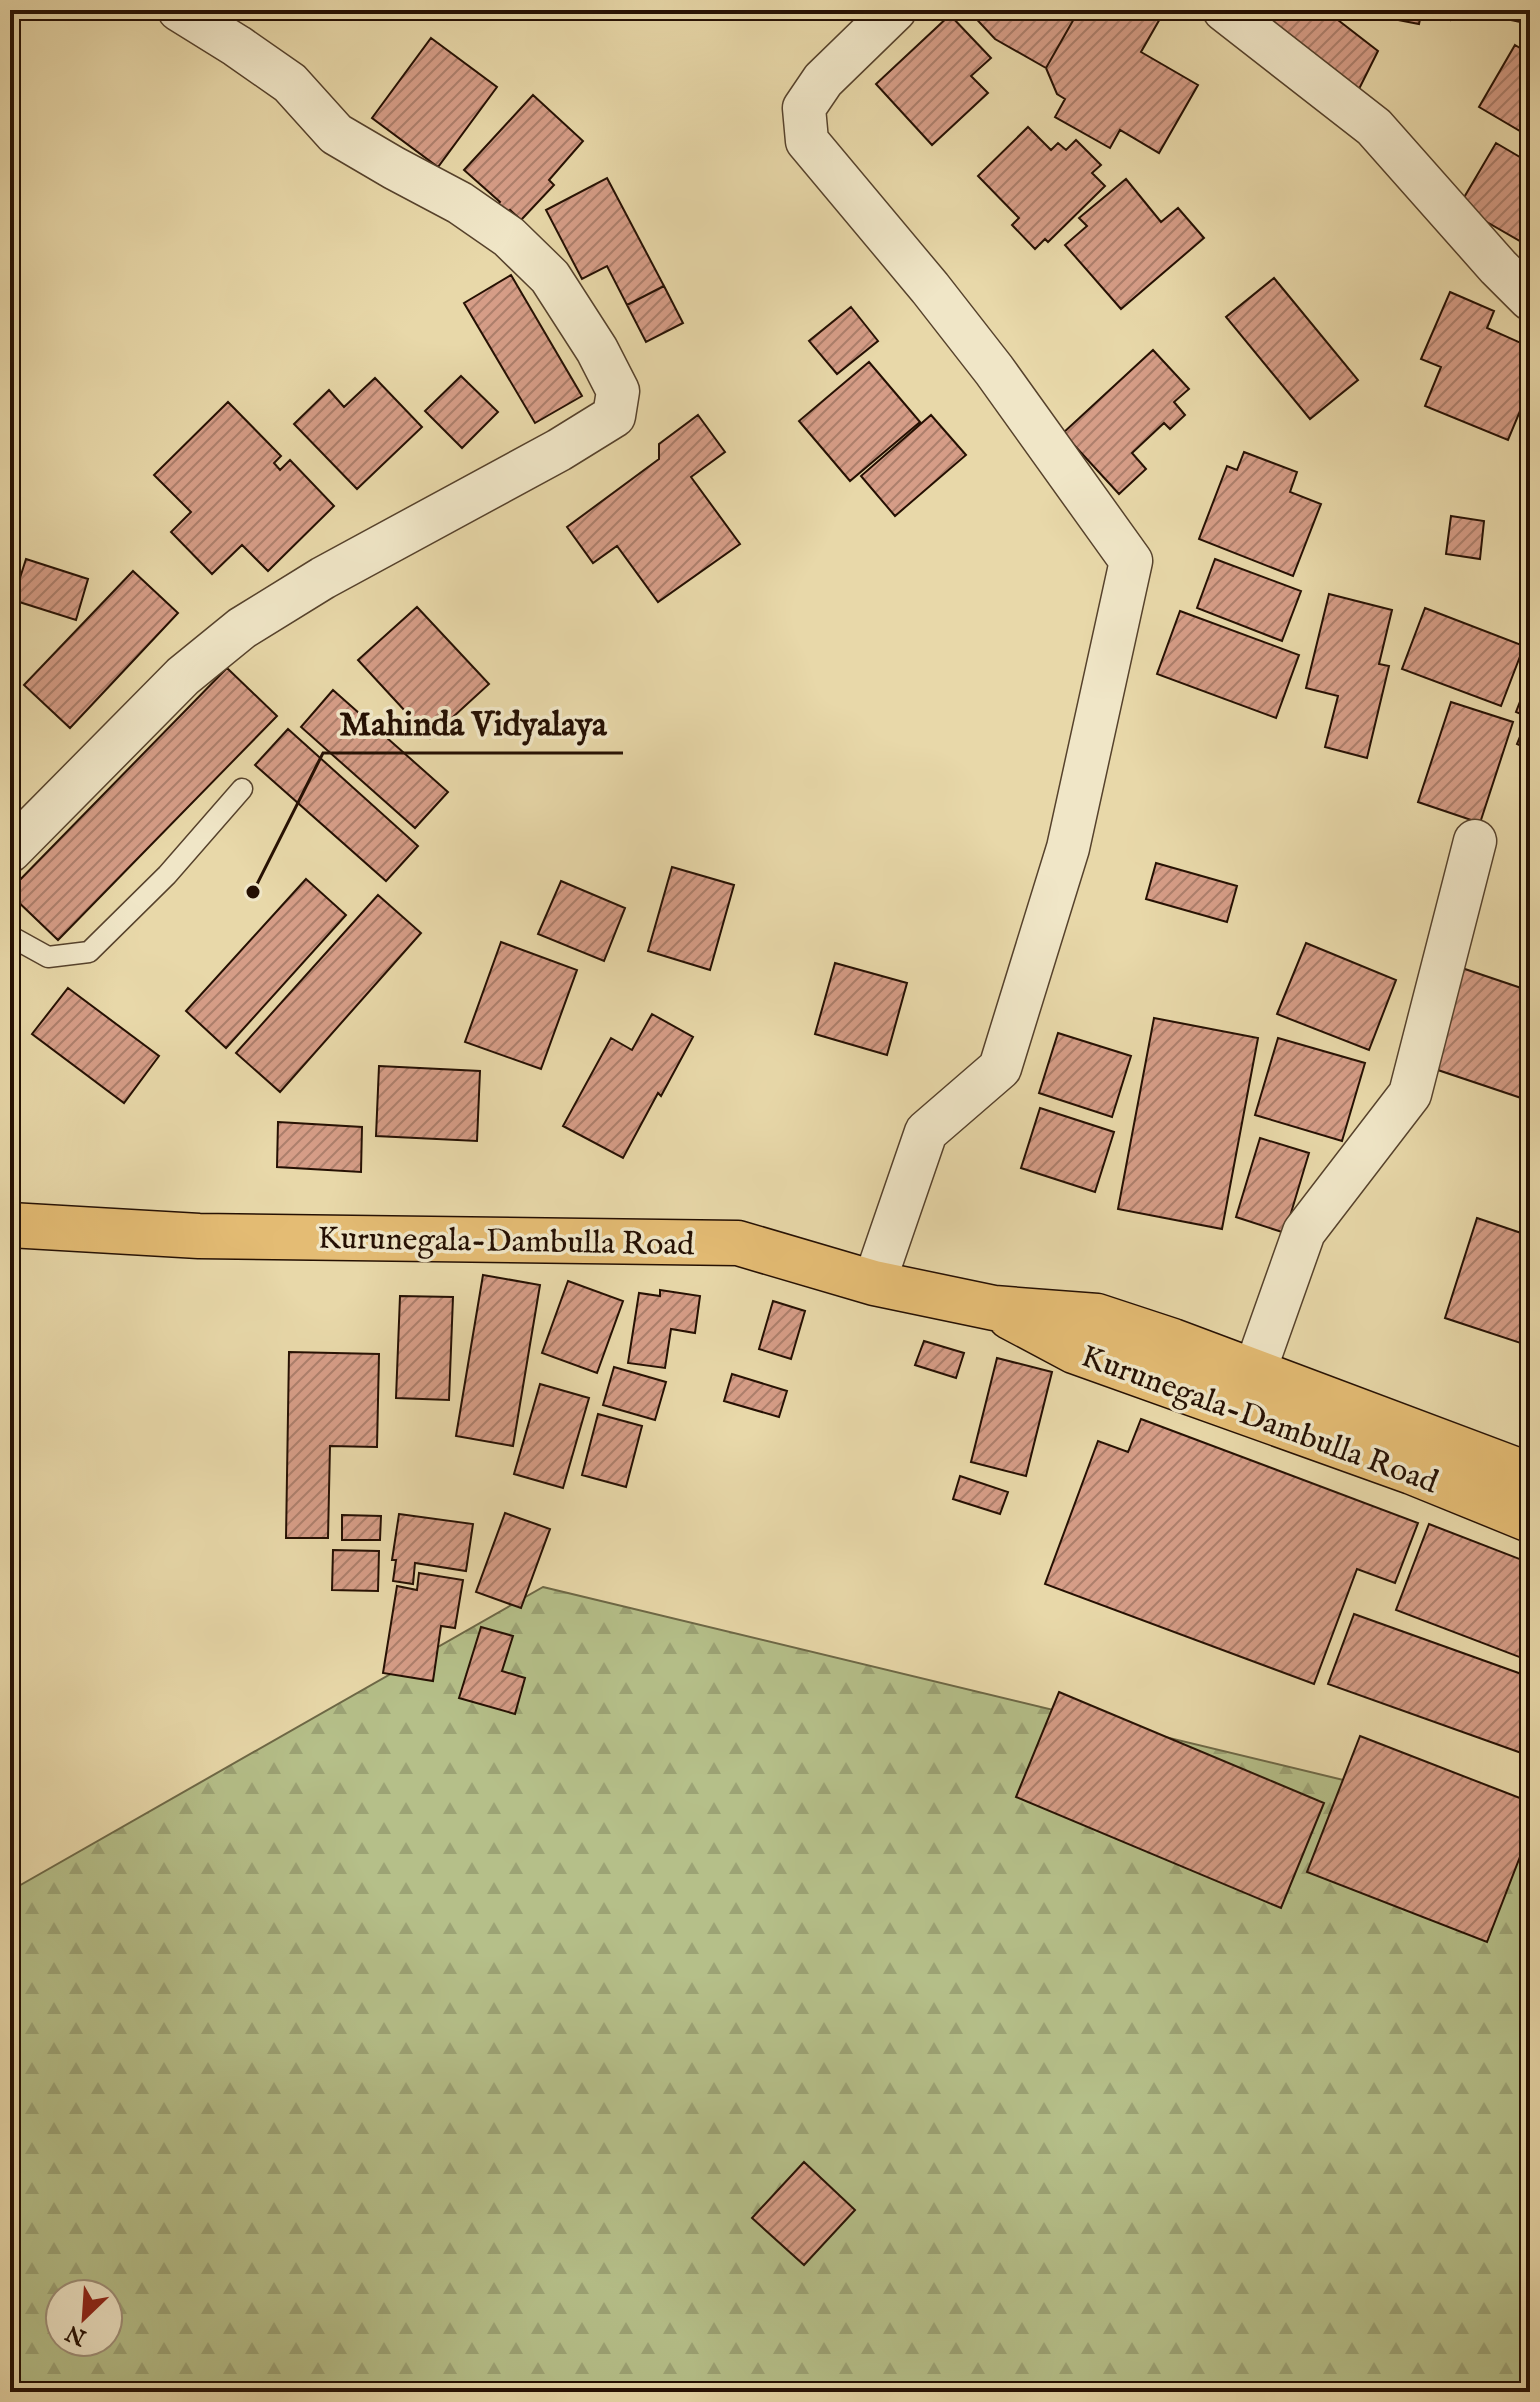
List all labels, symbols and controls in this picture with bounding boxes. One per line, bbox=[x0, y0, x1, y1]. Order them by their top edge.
callout: Mahinda Vidyalaya bbox=[323, 695, 623, 753]
text: Mahinda Vidyalaya bbox=[339, 704, 608, 747]
street label: Kurunegala-Dambulla Road bbox=[317, 1219, 696, 1266]
street label: Kurunegala-Dambulla Road bbox=[1075, 1337, 1444, 1504]
north arrow bbox=[44, 2278, 124, 2358]
text: N bbox=[62, 2318, 92, 2351]

